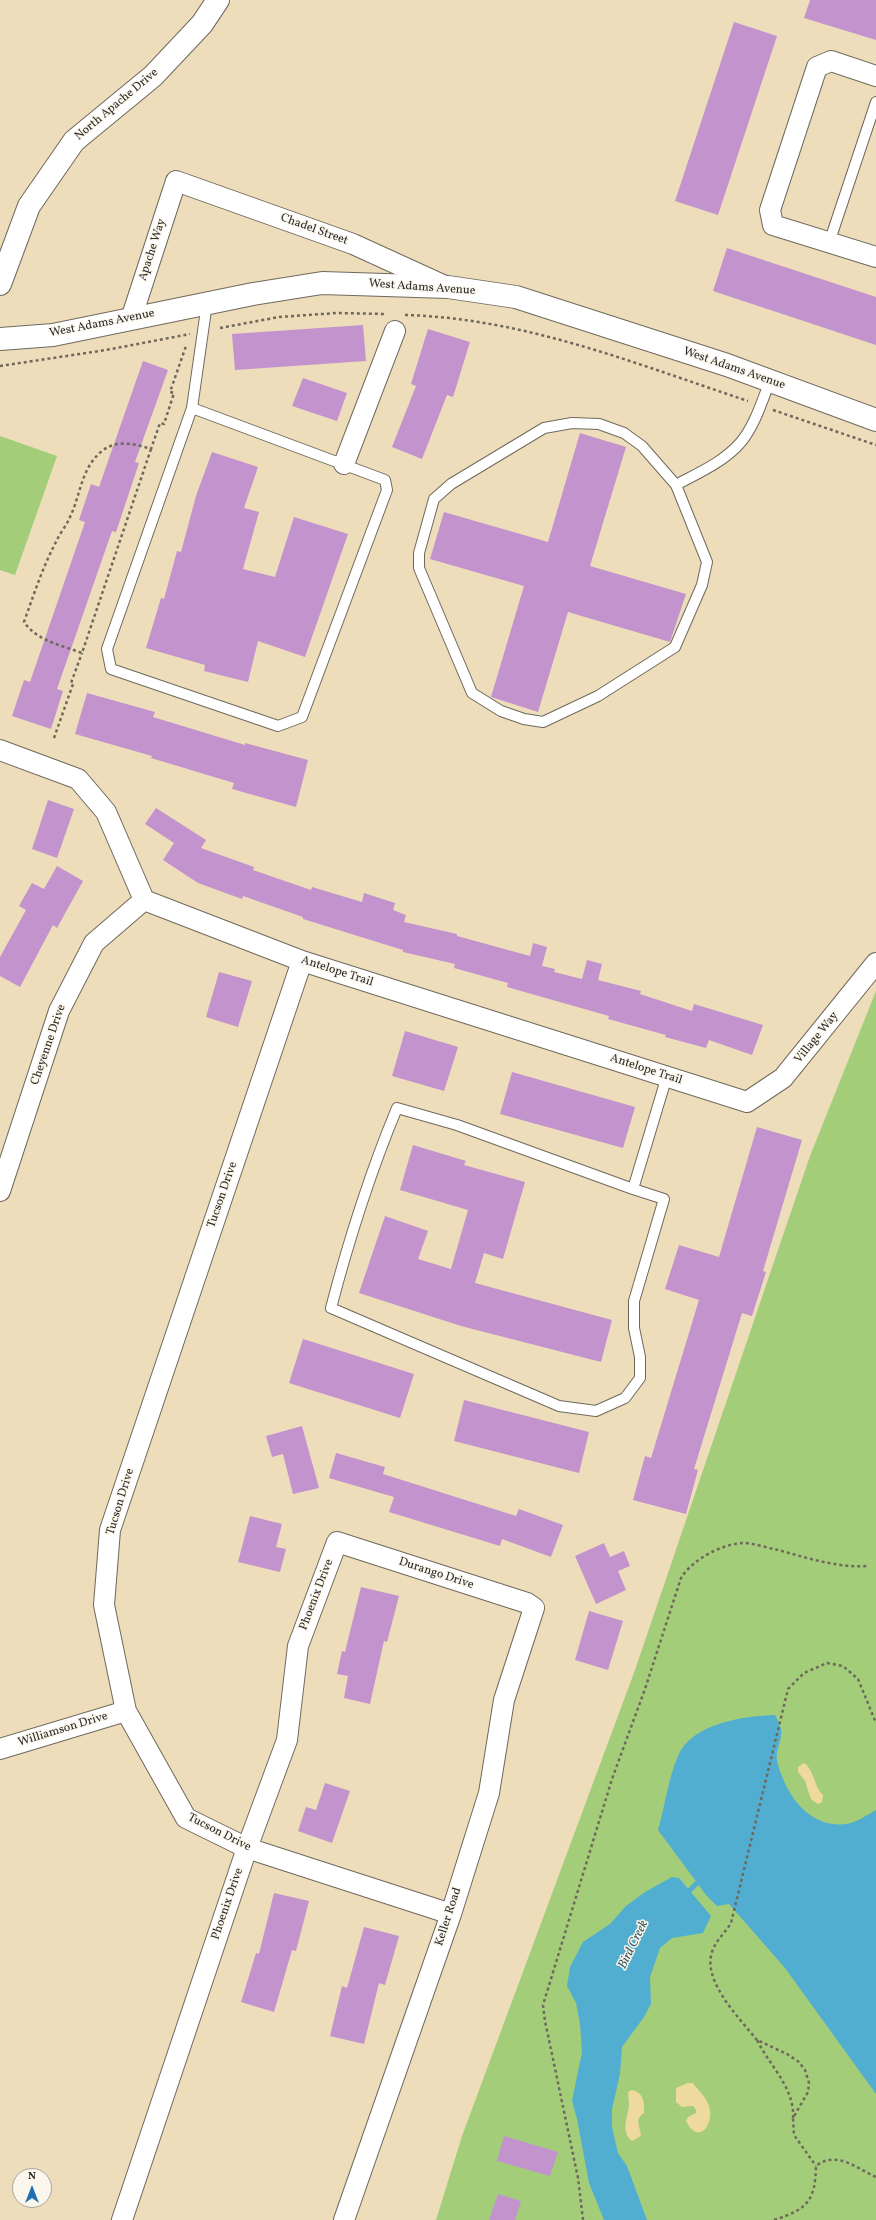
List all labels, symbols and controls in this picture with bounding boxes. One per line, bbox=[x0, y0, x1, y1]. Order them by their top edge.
street label: North Apache Drive bbox=[72, 66, 162, 144]
street label: Chadel Street bbox=[278, 211, 350, 249]
street label: Apache Way bbox=[136, 217, 170, 283]
street label: West Adams Avenue bbox=[368, 277, 476, 299]
street label: West Adams Avenue bbox=[48, 307, 156, 341]
street label: West Adams Avenue bbox=[681, 345, 787, 393]
street label: Antelope Trail bbox=[299, 954, 375, 990]
street label: Cheyenne Drive bbox=[28, 1003, 70, 1087]
street label: Village Way bbox=[792, 1009, 842, 1067]
street label: Antelope Trail bbox=[608, 1052, 684, 1088]
street label: Tucson Drive bbox=[205, 1160, 241, 1230]
street label: Tucson Drive bbox=[104, 1467, 138, 1537]
street label: Durango Drive bbox=[397, 1555, 475, 1593]
street label: Phoenix Drive bbox=[297, 1557, 337, 1633]
street label: Williamson Drive bbox=[16, 1710, 110, 1750]
street label: Tucson Drive bbox=[185, 1811, 253, 1855]
street label: Phoenix Drive bbox=[209, 1866, 247, 1942]
street label: Keller Road bbox=[433, 1886, 465, 1948]
water label: Bird Creek bbox=[616, 1918, 652, 1972]
north arrow bbox=[12, 2168, 52, 2208]
text: N bbox=[28, 2169, 36, 2184]

